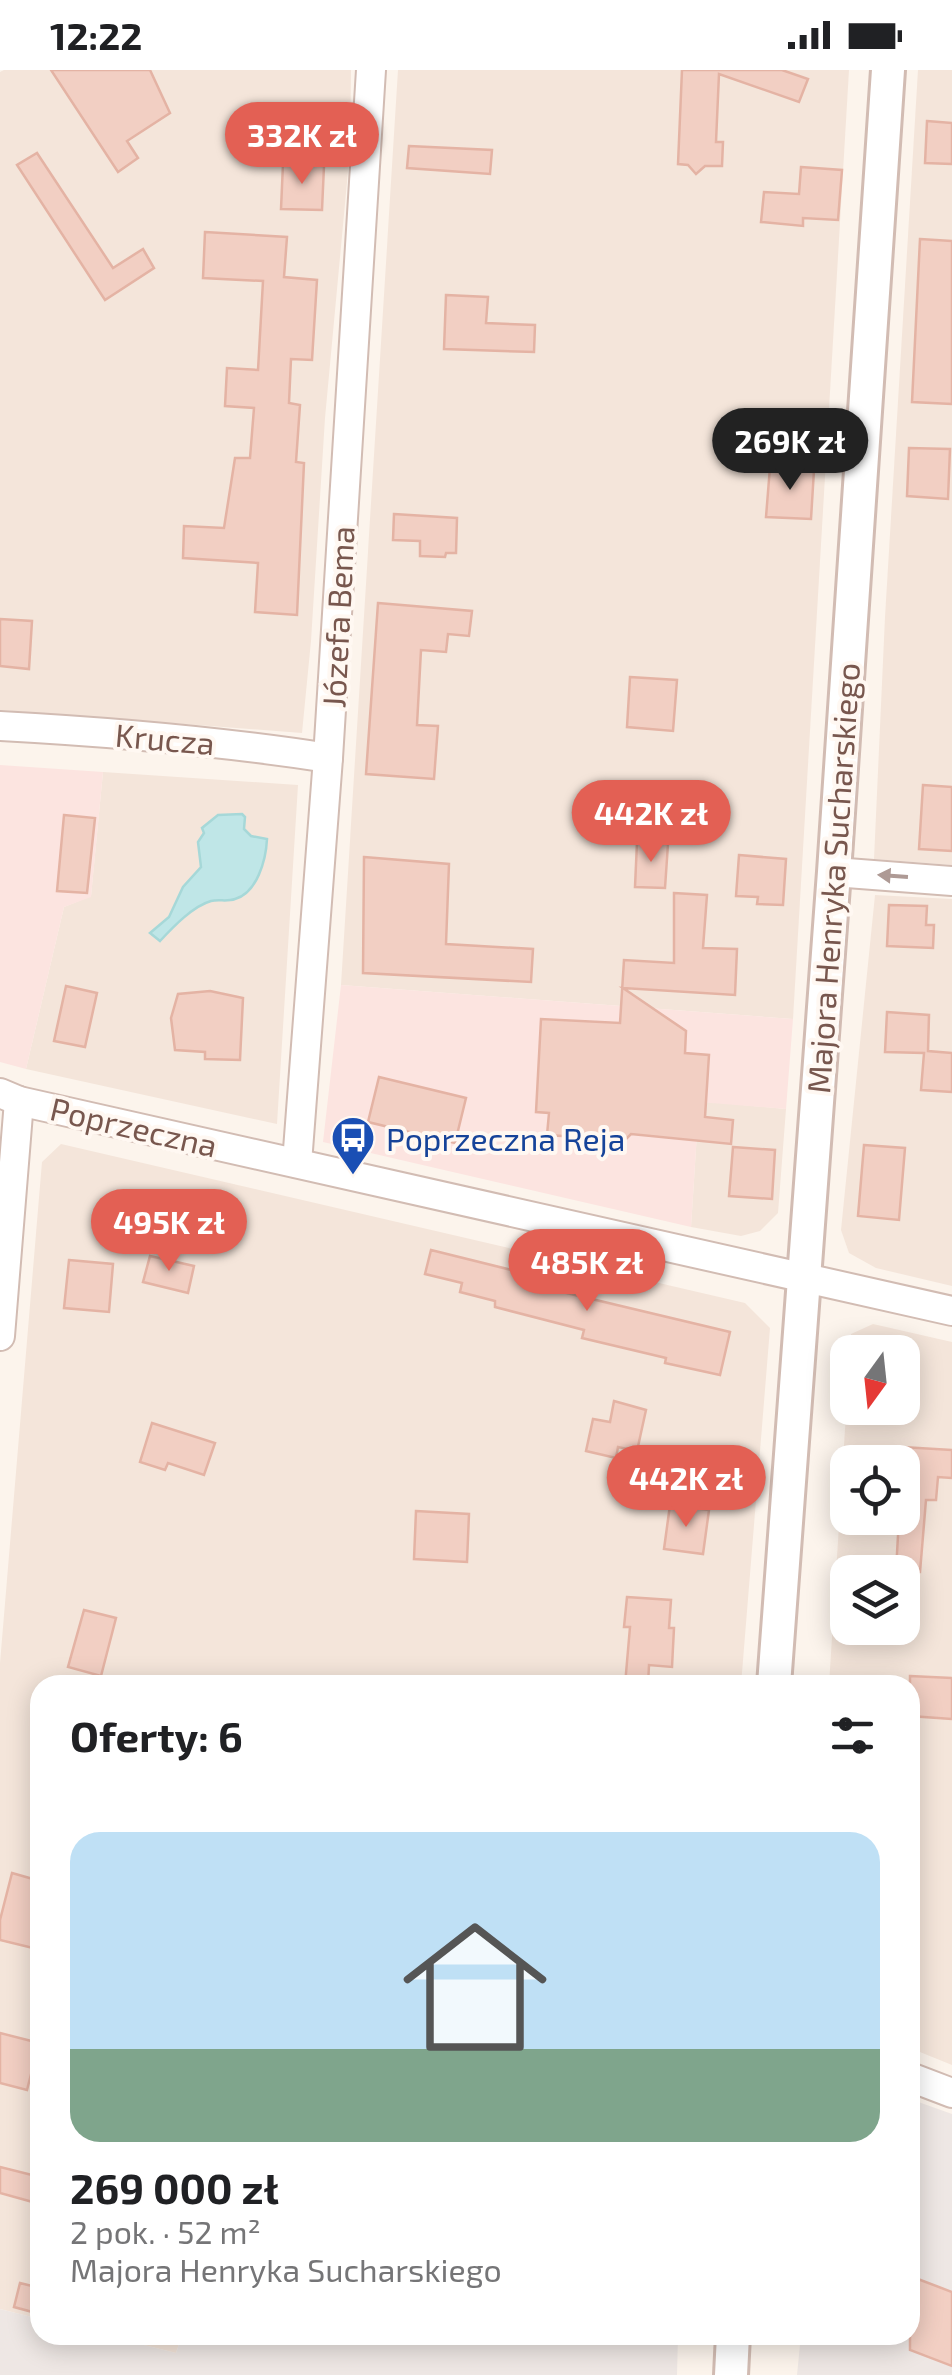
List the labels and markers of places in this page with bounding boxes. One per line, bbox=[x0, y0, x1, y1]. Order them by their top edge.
pin: 332K zł bbox=[210, 102, 394, 187]
pin: 269K zł bbox=[698, 408, 882, 493]
pin: 442K zł bbox=[559, 780, 743, 865]
bus stop icon: Poprzeczna Reja bbox=[330, 1115, 376, 1176]
place label: Poprzeczna Reja bbox=[386, 1119, 625, 1158]
pin: 495K zł bbox=[77, 1189, 261, 1274]
pin: 485K zł bbox=[495, 1229, 679, 1314]
pin: 442K zł bbox=[594, 1445, 778, 1530]

